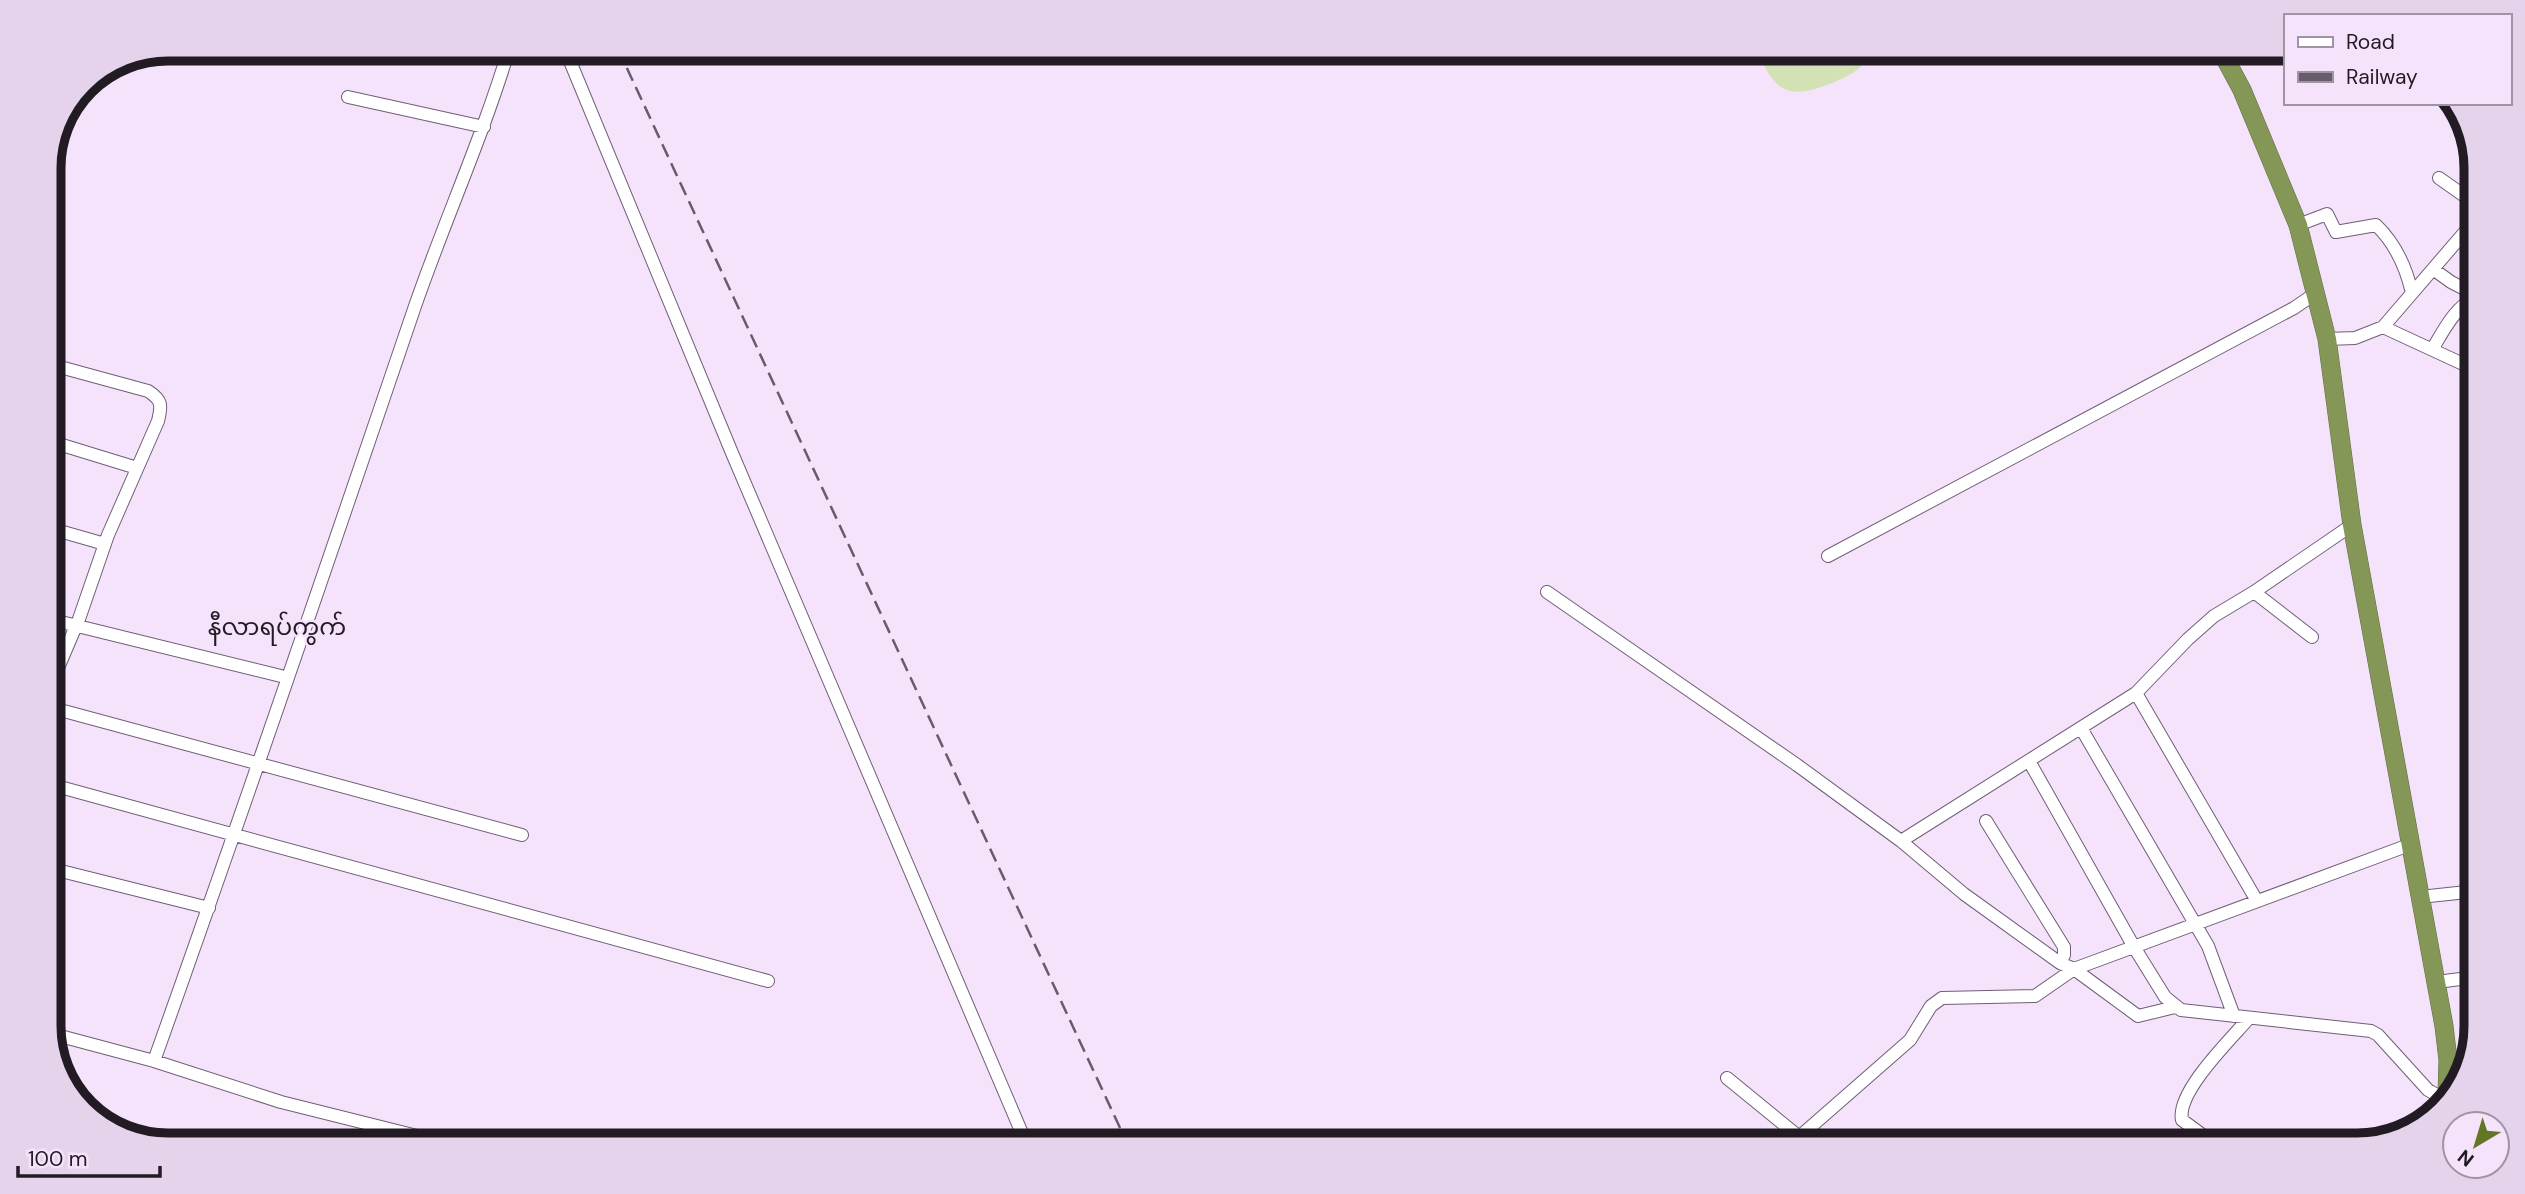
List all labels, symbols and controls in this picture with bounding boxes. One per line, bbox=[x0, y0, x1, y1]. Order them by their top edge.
legend bbox=[2284, 14, 2511, 105]
text: Road bbox=[2346, 28, 2395, 56]
text: Railway bbox=[2346, 63, 2418, 91]
district label: နီလာရပ်ကွက် bbox=[208, 611, 346, 646]
north arrow bbox=[2441, 1110, 2511, 1180]
scale bar bbox=[18, 1134, 159, 1178]
text: N bbox=[2453, 1144, 2479, 1172]
text: 100 m bbox=[28, 1145, 88, 1173]

